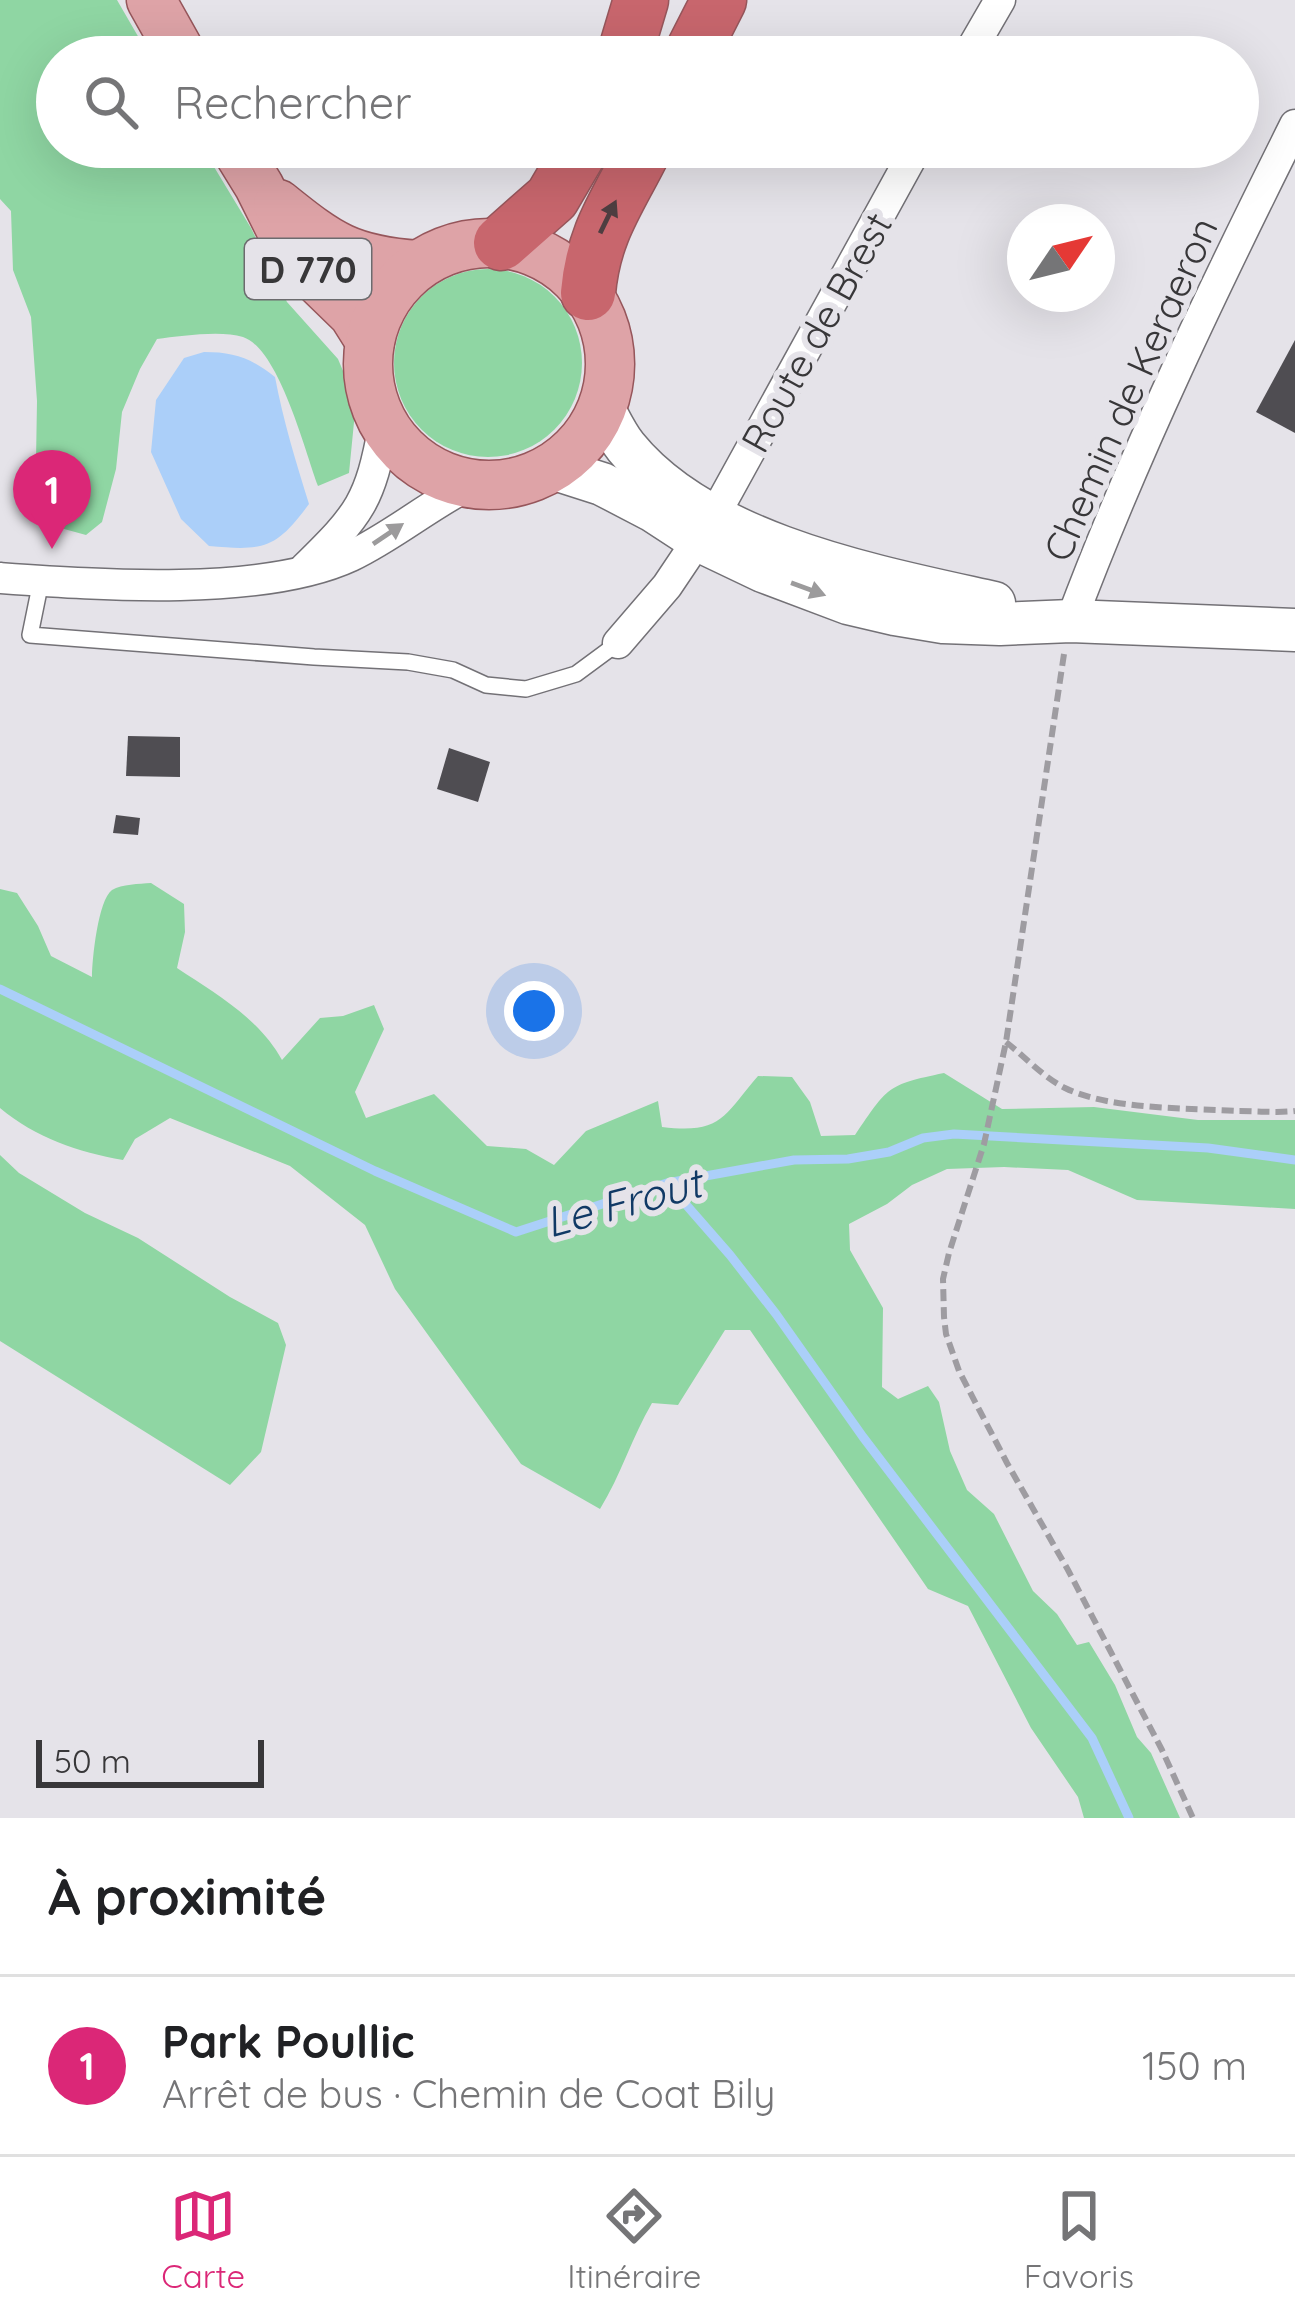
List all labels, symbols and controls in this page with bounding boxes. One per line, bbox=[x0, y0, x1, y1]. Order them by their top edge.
search box bbox=[36, 36, 1259, 168]
icon: search bbox=[78, 69, 144, 135]
text: Rechercher bbox=[174, 74, 412, 130]
one-way arrow bbox=[598, 200, 618, 234]
street label: Route de Brest bbox=[730, 203, 902, 461]
north arrow bbox=[1007, 204, 1115, 312]
street label: Chemin de Keraeron bbox=[1032, 210, 1228, 568]
road number: D 770 bbox=[245, 239, 371, 299]
pin: 1 bbox=[13, 450, 91, 549]
one-way arrow bbox=[372, 523, 405, 546]
one-way arrow bbox=[791, 581, 827, 599]
your location bbox=[504, 981, 564, 1041]
water label: Le Frout bbox=[539, 1155, 712, 1248]
scale bar bbox=[36, 1734, 264, 1787]
text: 50 m bbox=[54, 1740, 131, 1781]
text: À proximité bbox=[48, 1864, 326, 1928]
text: Park Poullic bbox=[162, 2013, 414, 2069]
text: 1 bbox=[79, 2041, 95, 2090]
text: 150 m bbox=[1142, 2041, 1247, 2090]
text: Arrêt de bus · Chemin de Coat Bily bbox=[162, 2069, 776, 2118]
tab: Carte bbox=[161, 2183, 245, 2296]
tab: Itinéraire bbox=[567, 2183, 702, 2296]
tab: Favoris bbox=[1024, 2183, 1134, 2296]

